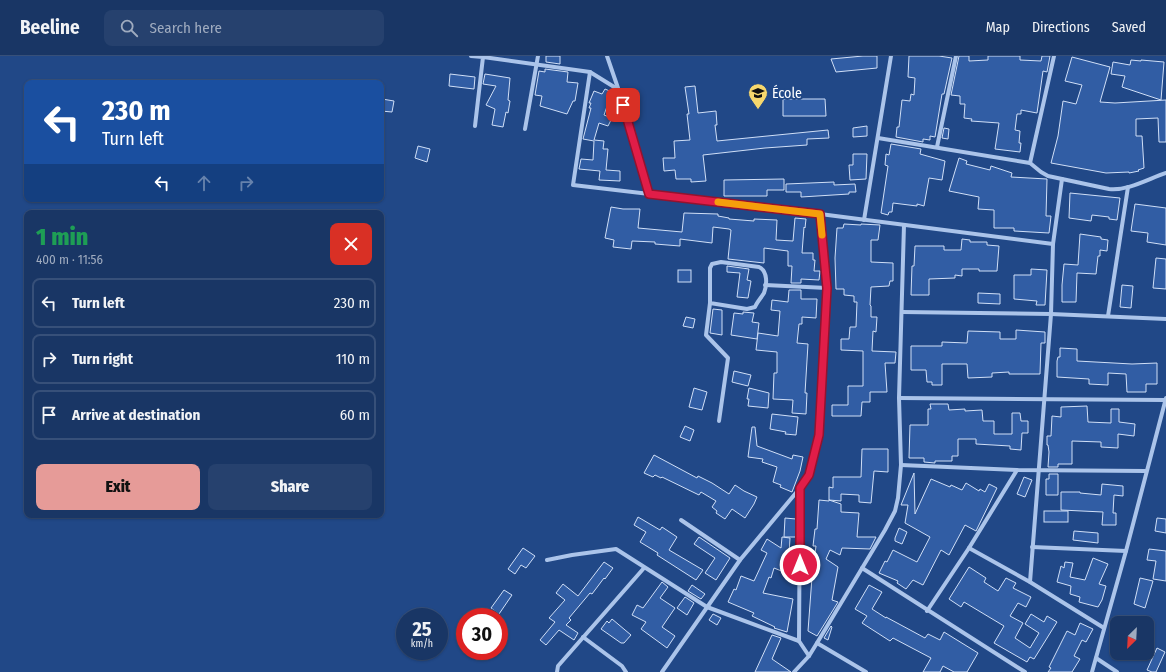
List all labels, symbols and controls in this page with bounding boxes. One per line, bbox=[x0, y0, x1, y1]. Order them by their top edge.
search box bbox=[104, 10, 384, 46]
text: Beeline bbox=[20, 16, 80, 39]
icon: search bbox=[118, 17, 140, 39]
text: Search here bbox=[150, 19, 222, 37]
text: Map bbox=[986, 19, 1010, 36]
text: Directions bbox=[1032, 19, 1090, 36]
text: Saved bbox=[1112, 19, 1146, 36]
school or university icon: École bbox=[747, 82, 769, 110]
place label: École bbox=[772, 84, 802, 102]
pin bbox=[606, 88, 640, 122]
text: 230 m bbox=[102, 94, 171, 127]
icon: arrive bbox=[612, 94, 634, 116]
icon: left bbox=[36, 96, 88, 148]
text: Turn left bbox=[102, 128, 164, 150]
icon: left bbox=[151, 172, 173, 194]
icon: ahead bbox=[193, 172, 215, 194]
icon: right bbox=[235, 172, 257, 194]
text: 1 min bbox=[36, 223, 88, 251]
button: close bbox=[330, 223, 372, 265]
text: 400 m · 11:56 bbox=[36, 252, 103, 267]
icon: left bbox=[38, 292, 60, 314]
text: Turn left bbox=[72, 294, 125, 312]
text: 230 m bbox=[334, 294, 370, 312]
icon: right bbox=[38, 348, 60, 370]
text: Turn right bbox=[72, 350, 133, 368]
text: 110 m bbox=[336, 350, 370, 368]
icon: arrive bbox=[38, 404, 60, 426]
text: Arrive at destination bbox=[72, 406, 200, 424]
text: 60 m bbox=[340, 406, 370, 424]
button: Exit bbox=[36, 464, 200, 510]
button: Share bbox=[208, 464, 372, 510]
position arrow bbox=[779, 544, 821, 586]
speed limit sign: 30 bbox=[456, 608, 508, 660]
north arrow bbox=[1110, 616, 1154, 660]
map controls bbox=[1110, 616, 1154, 660]
text: 25 bbox=[412, 617, 432, 641]
text: km/h bbox=[411, 638, 433, 650]

